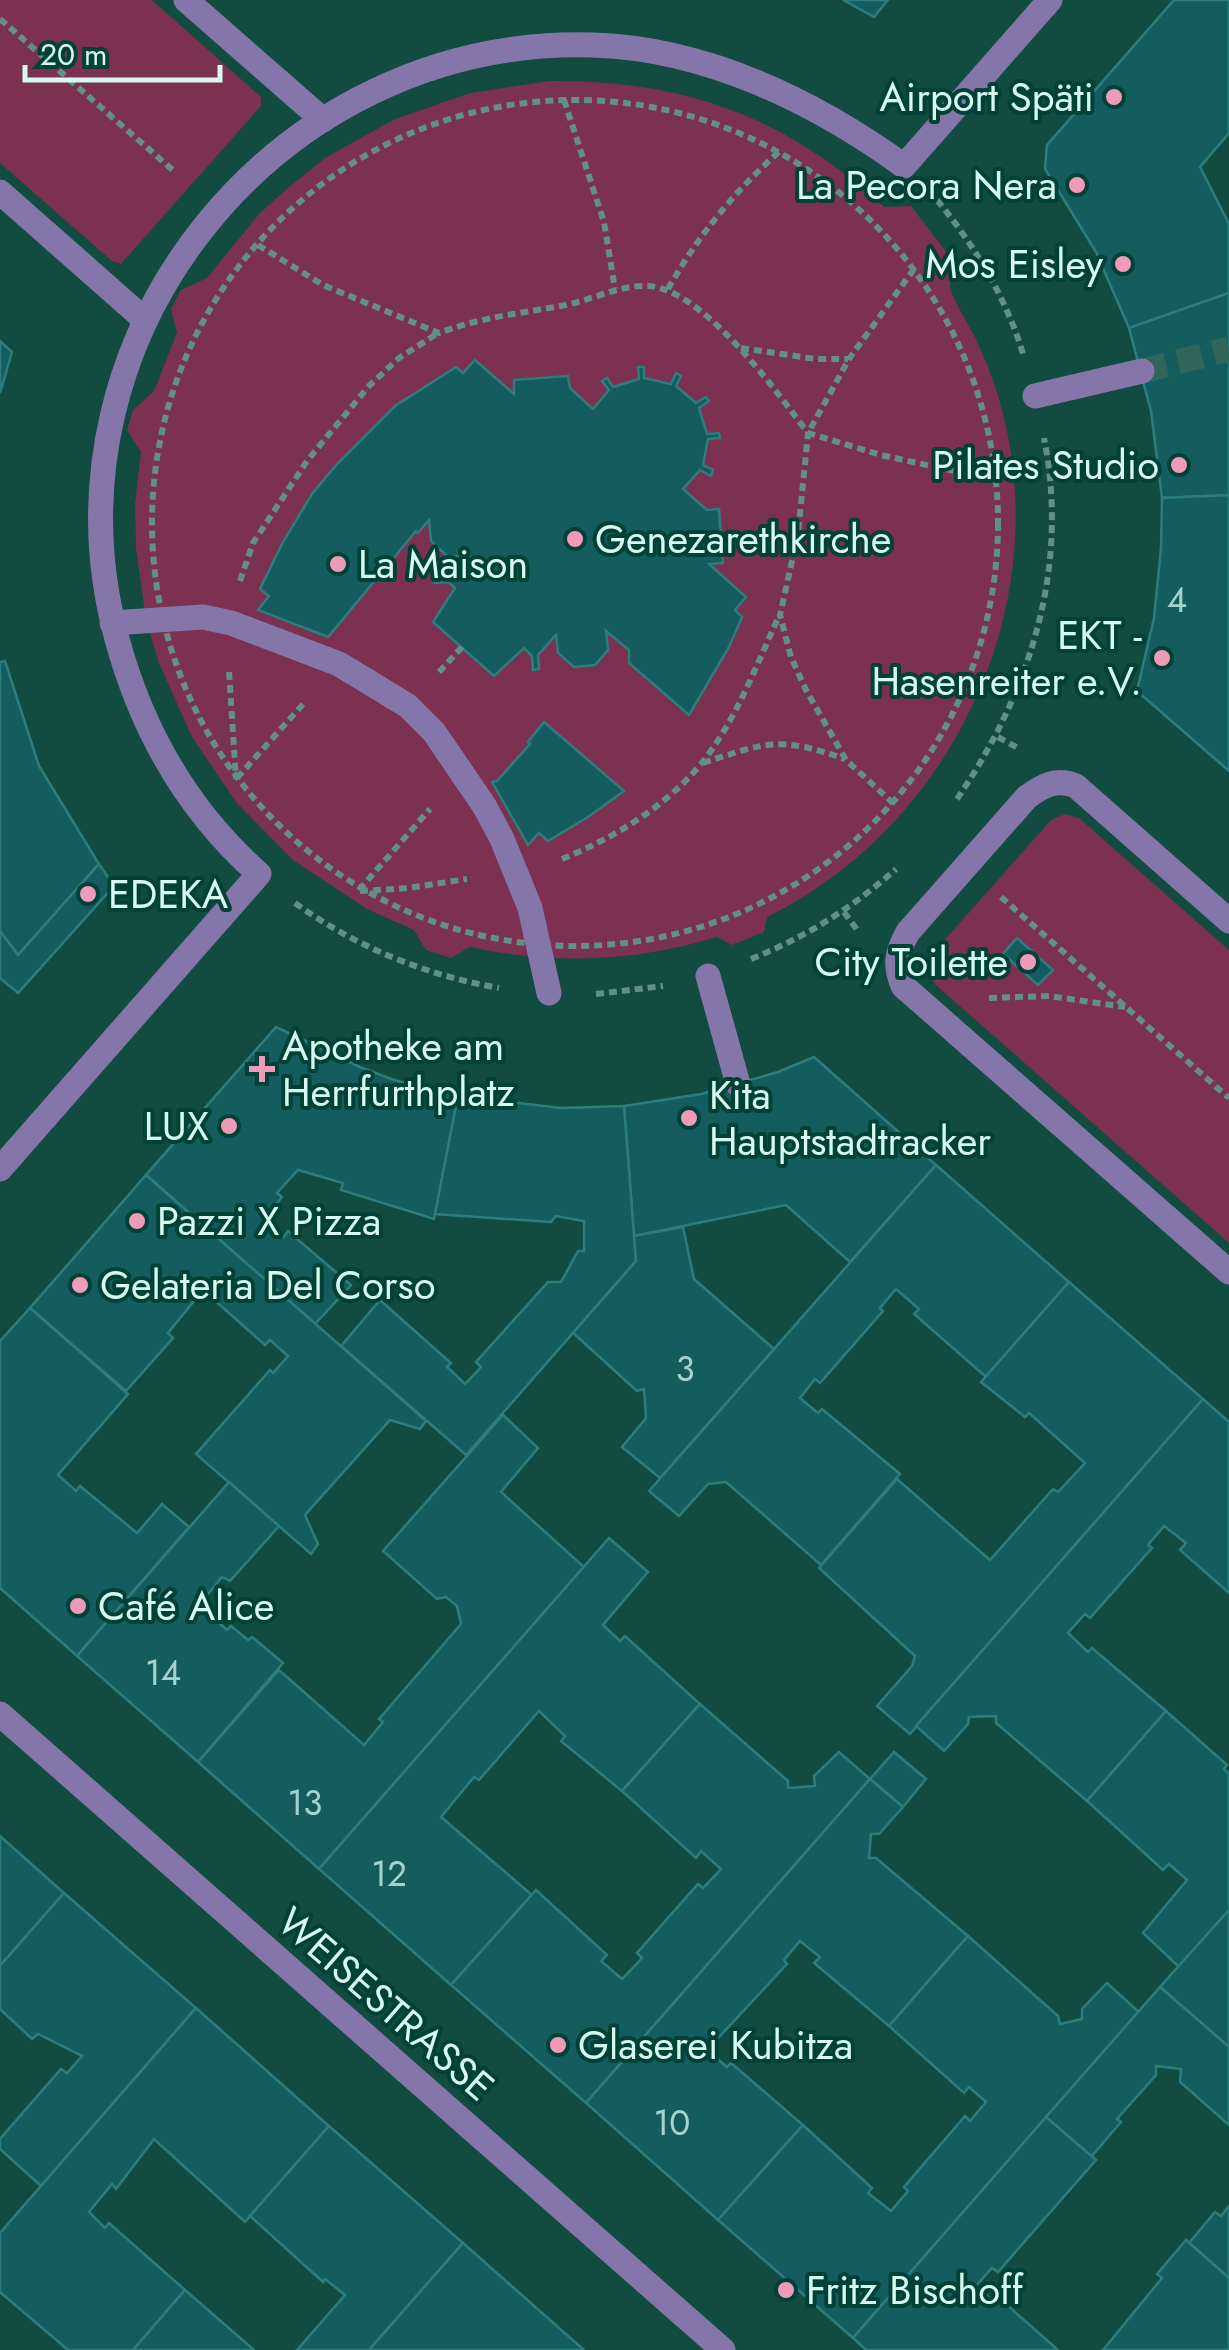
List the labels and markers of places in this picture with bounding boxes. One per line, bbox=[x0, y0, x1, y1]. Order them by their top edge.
place label: Airport Späti bbox=[879, 68, 1094, 126]
marker: Airport Späti bbox=[1103, 86, 1125, 108]
place label: La Pecora Nera bbox=[796, 156, 1057, 214]
marker: La Pecora Nera bbox=[1066, 174, 1088, 196]
place label: Mos Eisley bbox=[925, 235, 1103, 293]
marker: Mos Eisley bbox=[1112, 253, 1134, 275]
place label: Pilates Studio bbox=[932, 436, 1159, 494]
marker: Pilates Studio bbox=[1168, 454, 1190, 476]
place label: Genezarethkirche bbox=[595, 510, 891, 568]
marker: Genezarethkirche bbox=[564, 528, 586, 550]
place label: La Maison bbox=[358, 535, 528, 593]
marker: La Maison bbox=[327, 553, 349, 575]
place label: EKT - Hasenreiter e.V. bbox=[871, 606, 1143, 710]
marker: EKT - Hasenreiter e.V. bbox=[1151, 647, 1173, 669]
place label: EDEKA bbox=[108, 865, 229, 923]
marker: EDEKA bbox=[77, 883, 99, 905]
place label: City Toilette bbox=[815, 933, 1008, 991]
marker: City Toilette bbox=[1017, 951, 1039, 973]
place label: Apotheke am Herrfurthplatz bbox=[282, 1017, 515, 1121]
marker: Apotheke am Herrfurthplatz bbox=[251, 1058, 273, 1080]
place label: Kita Hauptstadtracker bbox=[709, 1066, 991, 1170]
place label: LUX bbox=[144, 1097, 209, 1155]
marker: Kita Hauptstadtracker bbox=[678, 1107, 700, 1129]
marker: LUX bbox=[218, 1115, 240, 1137]
place label: Pazzi X Pizza bbox=[157, 1192, 381, 1250]
marker: Pazzi X Pizza bbox=[126, 1210, 148, 1232]
place label: Gelateria Del Corso bbox=[100, 1256, 436, 1314]
marker: Gelateria Del Corso bbox=[69, 1274, 91, 1296]
place label: Café Alice bbox=[98, 1577, 274, 1635]
marker: Café Alice bbox=[67, 1595, 89, 1617]
place label: Glaserei Kubitza bbox=[578, 2016, 853, 2074]
marker: Glaserei Kubitza bbox=[547, 2034, 569, 2056]
place label: Fritz Bischoff bbox=[806, 2261, 1025, 2319]
marker: Fritz Bischoff bbox=[775, 2279, 797, 2301]

